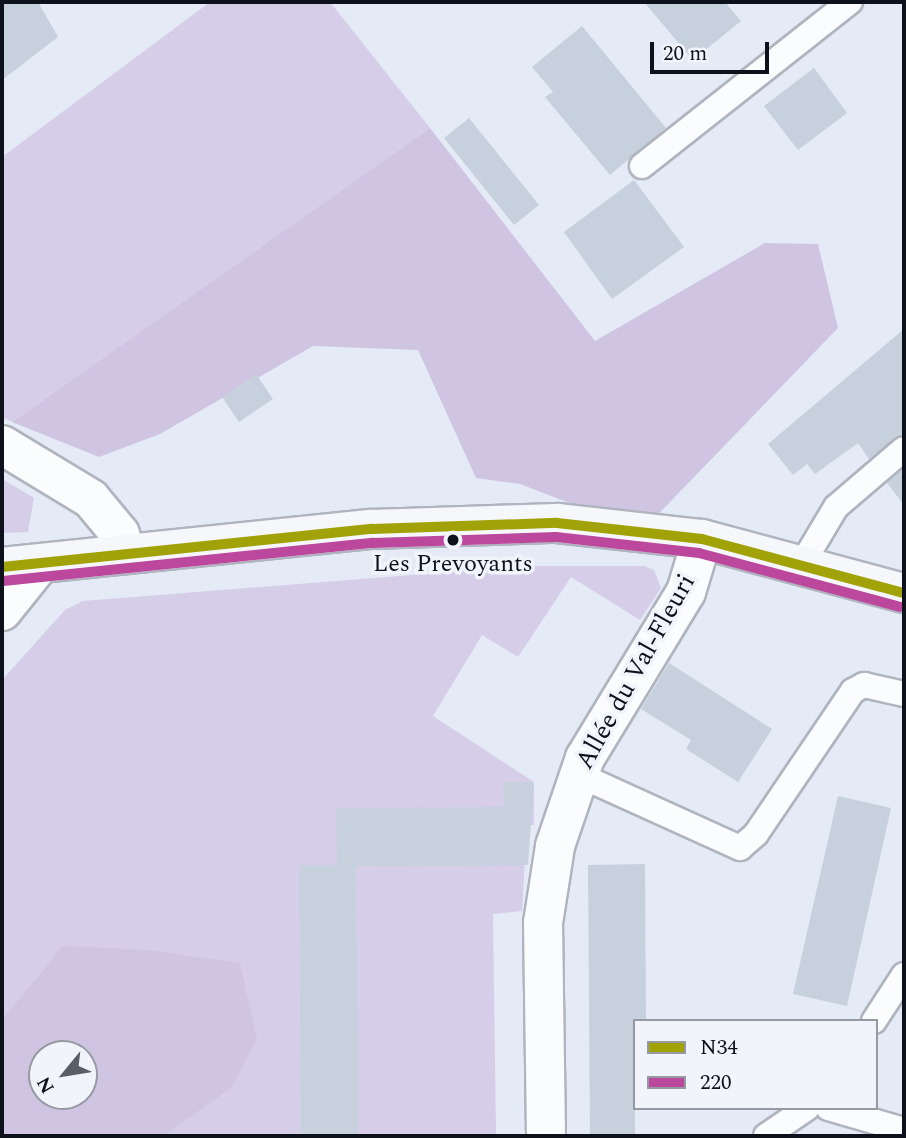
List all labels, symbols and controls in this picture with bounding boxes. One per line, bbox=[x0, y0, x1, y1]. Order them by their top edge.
scale bar bbox=[654, 28, 773, 72]
text: 20 m bbox=[663, 38, 707, 70]
marker: Les Prevoyants bbox=[446, 533, 460, 547]
place label: Les Prevoyants bbox=[373, 551, 533, 579]
street label: Allée du Val-Fleuri bbox=[569, 569, 703, 775]
legend bbox=[633, 1019, 878, 1110]
text: N34 bbox=[700, 1032, 738, 1064]
north arrow bbox=[28, 1040, 98, 1110]
text: 220 bbox=[700, 1067, 732, 1099]
text: N bbox=[30, 1071, 63, 1099]

